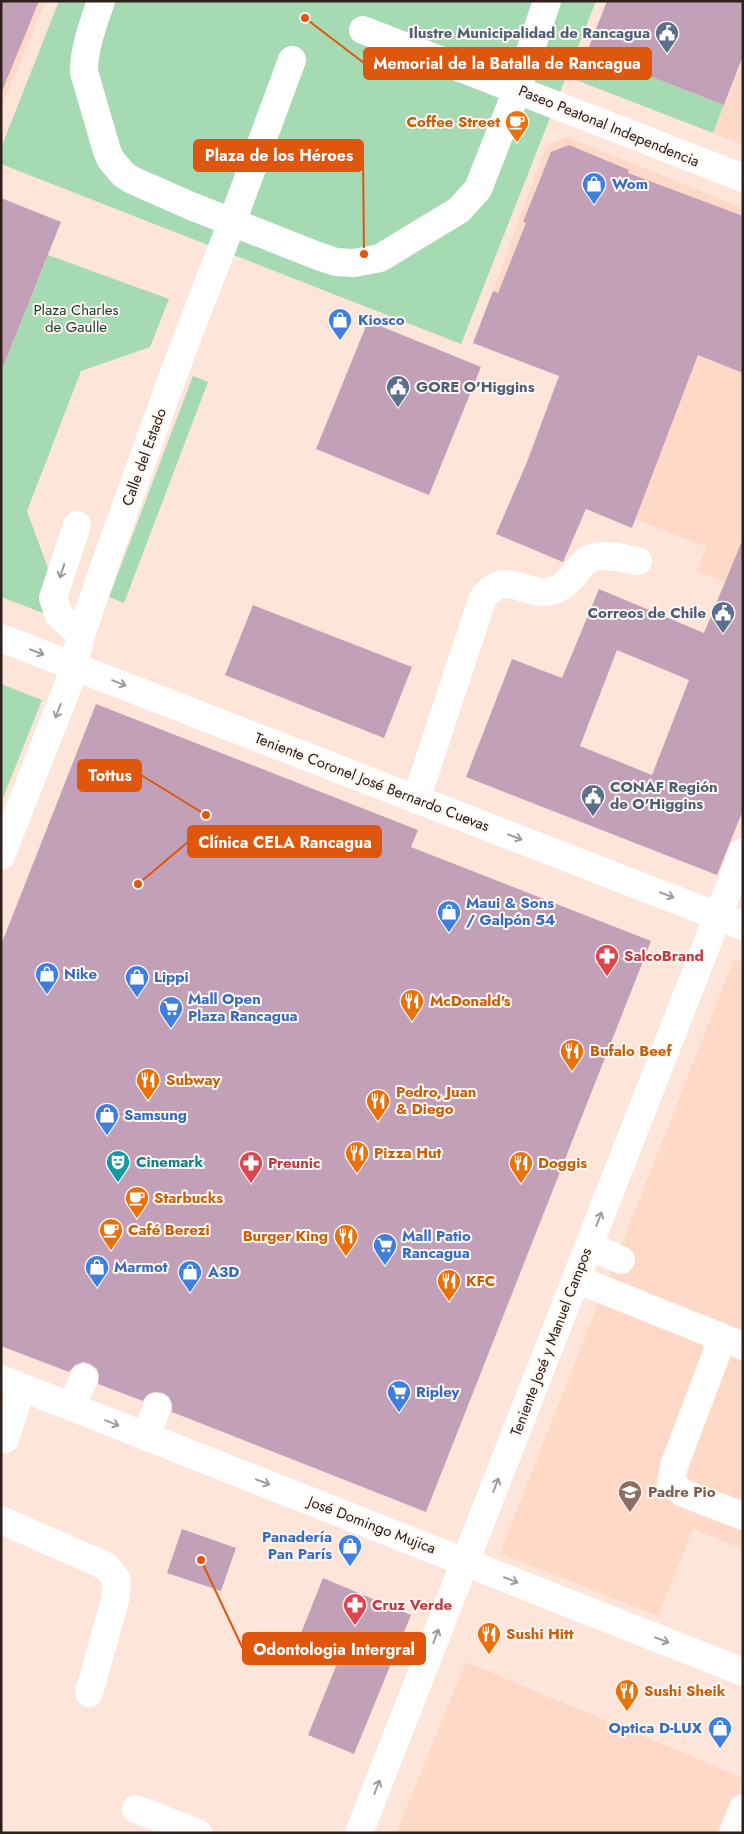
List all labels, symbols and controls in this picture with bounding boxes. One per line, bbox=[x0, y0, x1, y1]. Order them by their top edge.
public building icon: Ilustre Municipalidad de Rancagua bbox=[654, 20, 680, 54]
place label: Ilustre Municipalidad de Rancagua bbox=[409, 22, 650, 44]
callout: Memorial de la Batalla de Rancagua bbox=[364, 48, 651, 79]
text: Memorial de la Batalla de Rancagua bbox=[373, 52, 641, 75]
street label: Paseo Peatonal Independencia bbox=[515, 80, 703, 172]
cafe icon: Coffee Street bbox=[504, 109, 530, 143]
place label: Coffee Street bbox=[407, 111, 500, 133]
callout: Plaza de los Héroes bbox=[194, 140, 363, 171]
text: Plaza de los Héroes bbox=[205, 144, 353, 167]
shop icon: Wom bbox=[581, 171, 607, 205]
place label: Wom bbox=[612, 173, 648, 195]
park label: Plaza Charles de Gaulle bbox=[33, 299, 119, 338]
shop icon: Kiosco bbox=[327, 307, 353, 341]
place label: Kiosco bbox=[358, 309, 405, 331]
public building icon: GORE O'Higgins bbox=[385, 374, 411, 408]
place label: GORE O'Higgins bbox=[416, 376, 535, 398]
street label: Calle del Estado bbox=[116, 405, 172, 509]
one-way arrow bbox=[57, 563, 66, 578]
public building icon: Correos de Chile bbox=[710, 600, 736, 634]
place label: Correos de Chile bbox=[588, 602, 706, 624]
one-way arrow bbox=[29, 648, 45, 657]
one-way arrow bbox=[111, 679, 126, 688]
one-way arrow bbox=[53, 703, 62, 719]
street label: Teniente Coronel José Bernardo Cuevas bbox=[251, 727, 493, 837]
callout: Tottus bbox=[78, 760, 141, 791]
text: Tottus bbox=[88, 764, 132, 787]
place label: CONAF Región de O'Higgins bbox=[610, 776, 718, 815]
public building icon: CONAF Región de O'Higgins bbox=[580, 783, 606, 817]
callout: Clínica CELA Rancagua bbox=[188, 826, 381, 857]
text: Clínica CELA Rancagua bbox=[198, 831, 372, 854]
one-way arrow bbox=[507, 833, 522, 842]
one-way arrow bbox=[659, 891, 674, 901]
place label: Maui & Sons / Galpón 54 bbox=[466, 892, 555, 931]
shop icon: Maui & Sons / Galpón 54 bbox=[436, 899, 462, 933]
pharmacy icon: SalcoBrand bbox=[594, 943, 620, 977]
place label: SalcoBrand bbox=[624, 945, 704, 967]
shop icon: Nike bbox=[34, 961, 60, 995]
place label: Nike bbox=[64, 963, 97, 985]
shop icon: Lippi bbox=[124, 964, 150, 998]
place label: Lippi bbox=[154, 966, 189, 988]
place label: Mall Open Plaza Rancagua bbox=[188, 988, 298, 1027]
restaurant icon: McDonald's bbox=[399, 988, 425, 1022]
place label: McDonald's bbox=[430, 990, 511, 1012]
supermarket icon: Mall Open Plaza Rancagua bbox=[158, 995, 184, 1029]
restaurant icon: Bufalo Beef bbox=[559, 1038, 585, 1072]
place label: Bufalo Beef bbox=[590, 1040, 672, 1062]
restaurant icon: Subway bbox=[135, 1067, 161, 1101]
place label: Subway bbox=[166, 1069, 220, 1091]
place label: Pedro, Juan & Diego bbox=[396, 1081, 476, 1120]
restaurant icon: Pedro, Juan & Diego bbox=[365, 1088, 391, 1122]
shop icon: Samsung bbox=[94, 1102, 120, 1136]
place label: Samsung bbox=[124, 1104, 187, 1126]
restaurant icon: Pizza Hut bbox=[344, 1140, 370, 1174]
place label: Pizza Hut bbox=[374, 1142, 442, 1164]
theatre icon: Cinemark bbox=[105, 1149, 131, 1183]
pharmacy icon: Preunic bbox=[238, 1150, 264, 1184]
restaurant icon: Doggis bbox=[508, 1150, 534, 1184]
place label: Cinemark bbox=[136, 1151, 203, 1173]
place label: Preunic bbox=[268, 1152, 320, 1174]
place label: Doggis bbox=[538, 1152, 587, 1174]
cafe icon: Starbucks bbox=[124, 1185, 150, 1219]
place label: Starbucks bbox=[154, 1187, 223, 1209]
one-way arrow bbox=[595, 1212, 604, 1227]
cafe icon: Café Berezi bbox=[98, 1217, 124, 1251]
place label: Café Berezi bbox=[128, 1219, 210, 1241]
restaurant icon: Burger King bbox=[333, 1223, 359, 1257]
place label: Burger King bbox=[243, 1225, 328, 1247]
place label: Mall Patio Rancagua bbox=[402, 1225, 471, 1264]
supermarket icon: Mall Patio Rancagua bbox=[372, 1232, 398, 1266]
street label: Teniente José y Manuel Campos bbox=[505, 1245, 597, 1439]
shop icon: Marmot bbox=[84, 1254, 110, 1288]
place label: Marmot bbox=[114, 1256, 168, 1278]
shop icon: A3D bbox=[177, 1259, 203, 1293]
place label: A3D bbox=[207, 1261, 239, 1283]
restaurant icon: KFC bbox=[436, 1268, 462, 1302]
place label: KFC bbox=[466, 1270, 495, 1292]
supermarket icon: Ripley bbox=[386, 1379, 412, 1413]
place label: Ripley bbox=[416, 1381, 460, 1403]
one-way arrow bbox=[103, 1419, 119, 1428]
one-way arrow bbox=[255, 1478, 270, 1488]
one-way arrow bbox=[491, 1478, 501, 1493]
school or university icon: Padre Pio bbox=[617, 1479, 643, 1513]
place label: Padre Pio bbox=[648, 1481, 716, 1503]
street label: José Domingo Mujica bbox=[303, 1490, 439, 1560]
place label: Panadería Pan París bbox=[262, 1526, 332, 1565]
shop icon: Panadería Pan París bbox=[337, 1533, 363, 1567]
one-way arrow bbox=[503, 1577, 518, 1586]
pharmacy icon: Cruz Verde bbox=[342, 1592, 368, 1626]
place label: Cruz Verde bbox=[372, 1594, 452, 1616]
restaurant icon: Sushi Hitt bbox=[476, 1621, 502, 1655]
place label: Sushi Hitt bbox=[506, 1623, 574, 1645]
one-way arrow bbox=[432, 1629, 442, 1644]
callout: Odontologia Intergral bbox=[243, 1633, 425, 1664]
one-way arrow bbox=[654, 1636, 669, 1645]
text: Odontologia Intergral bbox=[253, 1638, 415, 1661]
restaurant icon: Sushi Sheik bbox=[614, 1678, 640, 1712]
place label: Sushi Sheik bbox=[644, 1680, 726, 1702]
shop icon: Optica D-LUX bbox=[707, 1715, 733, 1749]
place label: Optica D-LUX bbox=[608, 1717, 703, 1739]
one-way arrow bbox=[373, 1780, 382, 1796]

